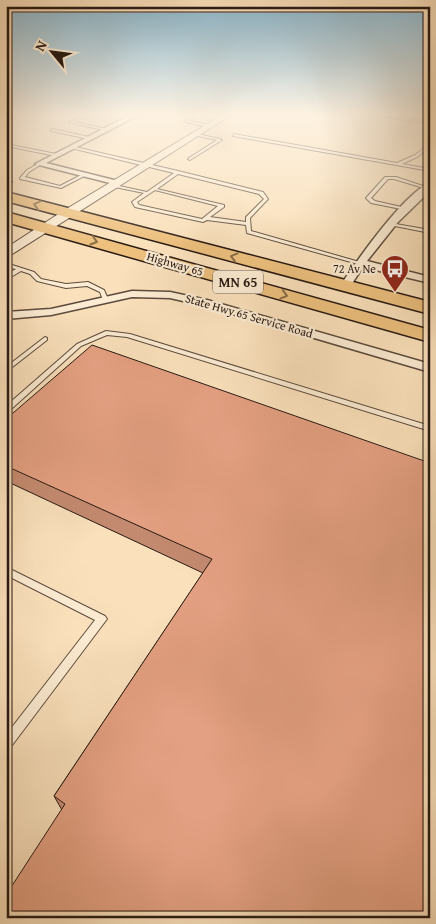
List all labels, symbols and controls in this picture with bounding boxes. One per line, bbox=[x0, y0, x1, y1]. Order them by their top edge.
north arrow bbox=[28, 28, 78, 78]
text: N bbox=[30, 36, 52, 55]
one-way arrow bbox=[33, 200, 41, 210]
one-way arrow bbox=[89, 236, 97, 246]
street label: Highway 65 bbox=[145, 247, 206, 280]
one-way arrow bbox=[229, 252, 238, 263]
bus stop icon: 72 Av Ne bbox=[380, 254, 410, 293]
place label: 72 Av Ne bbox=[333, 260, 376, 277]
road number: MN 65 bbox=[213, 270, 263, 294]
street label: State Hwy 65 Service Road bbox=[183, 289, 316, 342]
one-way arrow bbox=[279, 290, 287, 300]

